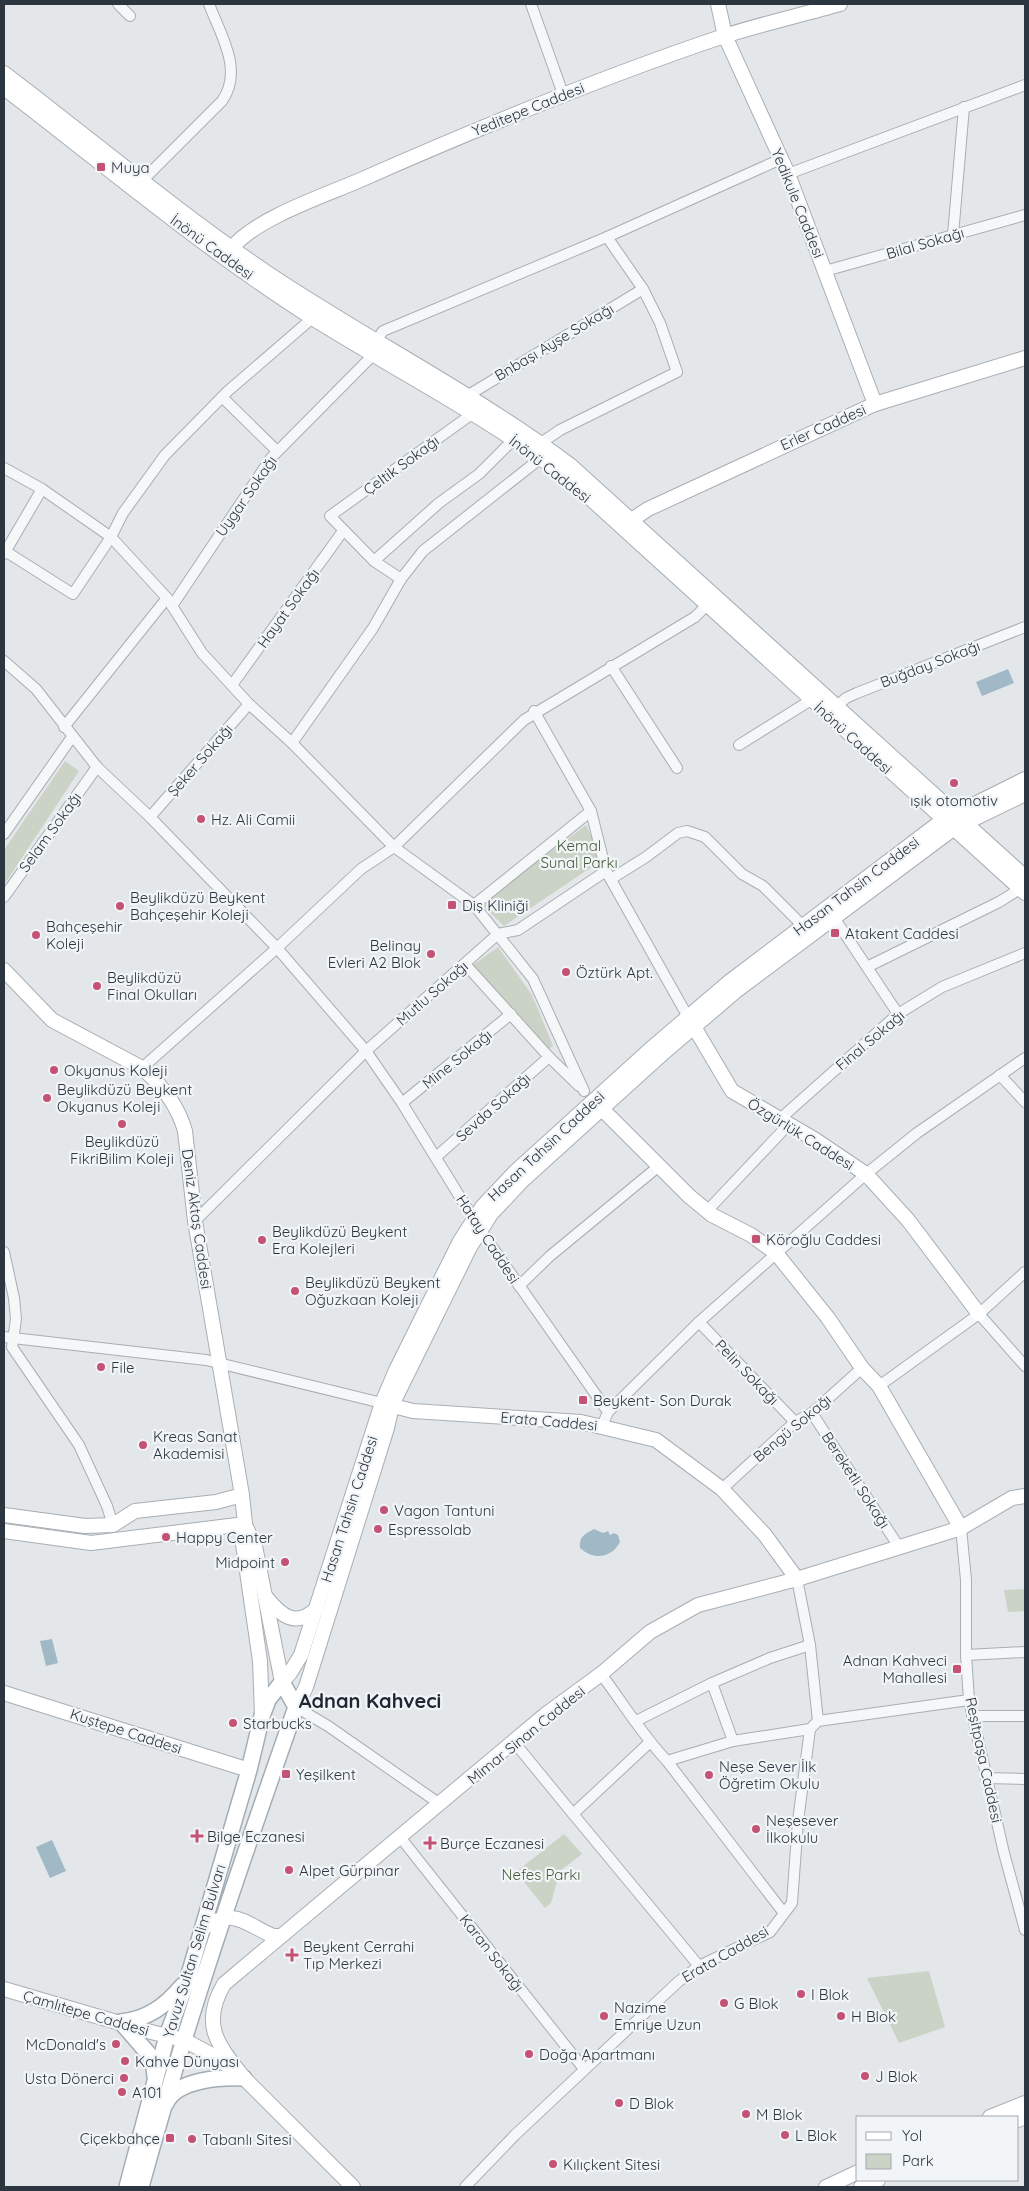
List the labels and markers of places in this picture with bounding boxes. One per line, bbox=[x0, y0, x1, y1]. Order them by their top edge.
place label: Muya bbox=[111, 158, 150, 177]
marker: Muya bbox=[95, 161, 107, 173]
marker: ışık otomotiv bbox=[948, 777, 960, 789]
place label: ışık otomotiv bbox=[910, 791, 998, 810]
place label: Hz. Ali Camii bbox=[211, 810, 295, 829]
marker: Hz. Ali Camii bbox=[195, 813, 207, 825]
place label: Beylikdüzü Beykent Bahçeşehir Koleji bbox=[130, 888, 265, 924]
place label: Diş Kliniği bbox=[462, 896, 528, 915]
marker: Diş Kliniği bbox=[446, 899, 458, 911]
marker: Beylikdüzü Beykent Bahçeşehir Koleji bbox=[114, 900, 126, 912]
place label: Bahçeşehir Koleji bbox=[46, 917, 123, 953]
place label: Atakent Caddesi bbox=[845, 924, 959, 943]
marker: Atakent Caddesi bbox=[829, 927, 841, 939]
marker: Bahçeşehir Koleji bbox=[30, 929, 42, 941]
place label: Belinay Evleri A2 Blok bbox=[328, 936, 421, 972]
marker: Belinay Evleri A2 Blok bbox=[425, 948, 437, 960]
place label: Öztürk Apt. bbox=[576, 963, 653, 982]
marker: Öztürk Apt. bbox=[560, 966, 572, 978]
place label: Beylikdüzü Final Okulları bbox=[107, 968, 197, 1004]
marker: Beylikdüzü Final Okulları bbox=[91, 980, 103, 992]
place label: Okyanus Koleji bbox=[64, 1061, 167, 1080]
marker: Okyanus Koleji bbox=[48, 1064, 60, 1076]
place label: Beylikdüzü Beykent Okyanus Koleji bbox=[57, 1080, 192, 1116]
marker: Beylikdüzü Beykent Okyanus Koleji bbox=[41, 1092, 53, 1104]
marker: Beylikdüzü FikriBilim Koleji bbox=[116, 1118, 128, 1130]
place label: Beylikdüzü FikriBilim Koleji bbox=[70, 1132, 174, 1168]
place label: Beylikdüzü Beykent Era Kolejleri bbox=[272, 1222, 407, 1258]
place label: Köroğlu Caddesi bbox=[766, 1230, 881, 1249]
marker: Köroğlu Caddesi bbox=[750, 1233, 762, 1245]
marker: Beylikdüzü Beykent Era Kolejleri bbox=[256, 1234, 268, 1246]
place label: Beylikdüzü Beykent Oğuzkaan Koleji bbox=[305, 1273, 440, 1309]
marker: Beylikdüzü Beykent Oğuzkaan Koleji bbox=[289, 1285, 301, 1297]
place label: File bbox=[111, 1358, 134, 1377]
marker: File bbox=[95, 1361, 107, 1373]
place label: Beykent- Son Durak bbox=[593, 1391, 732, 1410]
marker: Beykent- Son Durak bbox=[577, 1394, 589, 1406]
place label: Kreas Sanat Akademisi bbox=[153, 1427, 238, 1463]
marker: Kreas Sanat Akademisi bbox=[137, 1439, 149, 1451]
place label: Vagon Tantuni bbox=[394, 1501, 495, 1520]
marker: Vagon Tantuni bbox=[378, 1504, 390, 1516]
place label: Espressolab bbox=[388, 1520, 471, 1539]
marker: Espressolab bbox=[372, 1523, 384, 1535]
place label: Happy Center bbox=[176, 1528, 273, 1547]
marker: Happy Center bbox=[160, 1531, 172, 1543]
place label: Midpoint bbox=[215, 1553, 275, 1572]
marker: Midpoint bbox=[279, 1556, 291, 1568]
place label: Adnan Kahveci Mahallesi bbox=[843, 1651, 947, 1687]
marker: Adnan Kahveci Mahallesi bbox=[951, 1663, 963, 1675]
place label: Starbucks bbox=[243, 1714, 312, 1733]
marker: Starbucks bbox=[227, 1717, 239, 1729]
place label: Neşe Sever İlk Öğretim Okulu bbox=[719, 1757, 820, 1793]
place label: Yeşilkent bbox=[296, 1765, 356, 1784]
marker: Yeşilkent bbox=[280, 1768, 292, 1780]
marker: Neşe Sever İlk Öğretim Okulu bbox=[703, 1769, 715, 1781]
place label: Neşesever İlkokulu bbox=[766, 1811, 839, 1847]
marker: Neşesever İlkokulu bbox=[750, 1823, 762, 1835]
place label: Bilge Eczanesi bbox=[207, 1827, 305, 1846]
marker: Bilge Eczanesi bbox=[191, 1830, 203, 1842]
place label: Burçe Eczanesi bbox=[440, 1834, 544, 1853]
marker: Burçe Eczanesi bbox=[424, 1837, 436, 1849]
place label: Alpet Gürpınar bbox=[299, 1861, 400, 1880]
marker: Alpet Gürpınar bbox=[283, 1864, 295, 1876]
place label: Beykent Cerrahi Tıp Merkezi bbox=[303, 1937, 414, 1973]
marker: Beykent Cerrahi Tıp Merkezi bbox=[285, 1948, 299, 1962]
place label: I Blok bbox=[811, 1985, 849, 2004]
marker: I Blok bbox=[795, 1988, 807, 2000]
place label: G Blok bbox=[734, 1994, 779, 2013]
marker: G Blok bbox=[718, 1997, 730, 2009]
place label: Nazime Emriye Uzun bbox=[614, 1998, 701, 2034]
place label: H Blok bbox=[851, 2007, 896, 2026]
marker: Nazime Emriye Uzun bbox=[598, 2010, 610, 2022]
marker: H Blok bbox=[835, 2010, 847, 2022]
place label: McDonald's bbox=[26, 2035, 106, 2054]
marker: McDonald's bbox=[110, 2038, 122, 2050]
place label: Doğa Apartmanı bbox=[539, 2045, 655, 2064]
marker: Doğa Apartmanı bbox=[523, 2048, 535, 2060]
place label: Kahve Dünyası bbox=[135, 2052, 239, 2071]
marker: Kahve Dünyası bbox=[119, 2055, 131, 2067]
place label: J Blok bbox=[875, 2067, 918, 2086]
place label: Usta Dönerci bbox=[25, 2069, 114, 2088]
marker: J Blok bbox=[859, 2070, 871, 2082]
marker: Usta Dönerci bbox=[118, 2072, 130, 2084]
place label: A101 bbox=[132, 2083, 162, 2102]
marker: A101 bbox=[116, 2086, 128, 2098]
place label: D Blok bbox=[629, 2094, 674, 2113]
marker: D Blok bbox=[613, 2097, 625, 2109]
place label: M Blok bbox=[756, 2105, 803, 2124]
marker: M Blok bbox=[740, 2108, 752, 2120]
place label: L Blok bbox=[795, 2126, 837, 2145]
place label: Çiçekbahçe bbox=[80, 2129, 160, 2148]
marker: L Blok bbox=[779, 2129, 791, 2141]
place label: Tabanlı Sitesi bbox=[202, 2130, 292, 2149]
marker: Çiçekbahçe bbox=[164, 2132, 176, 2144]
marker: Tabanlı Sitesi bbox=[186, 2133, 198, 2145]
place label: Kılıçkent Sitesi bbox=[563, 2155, 660, 2174]
marker: Kılıçkent Sitesi bbox=[547, 2158, 559, 2170]

